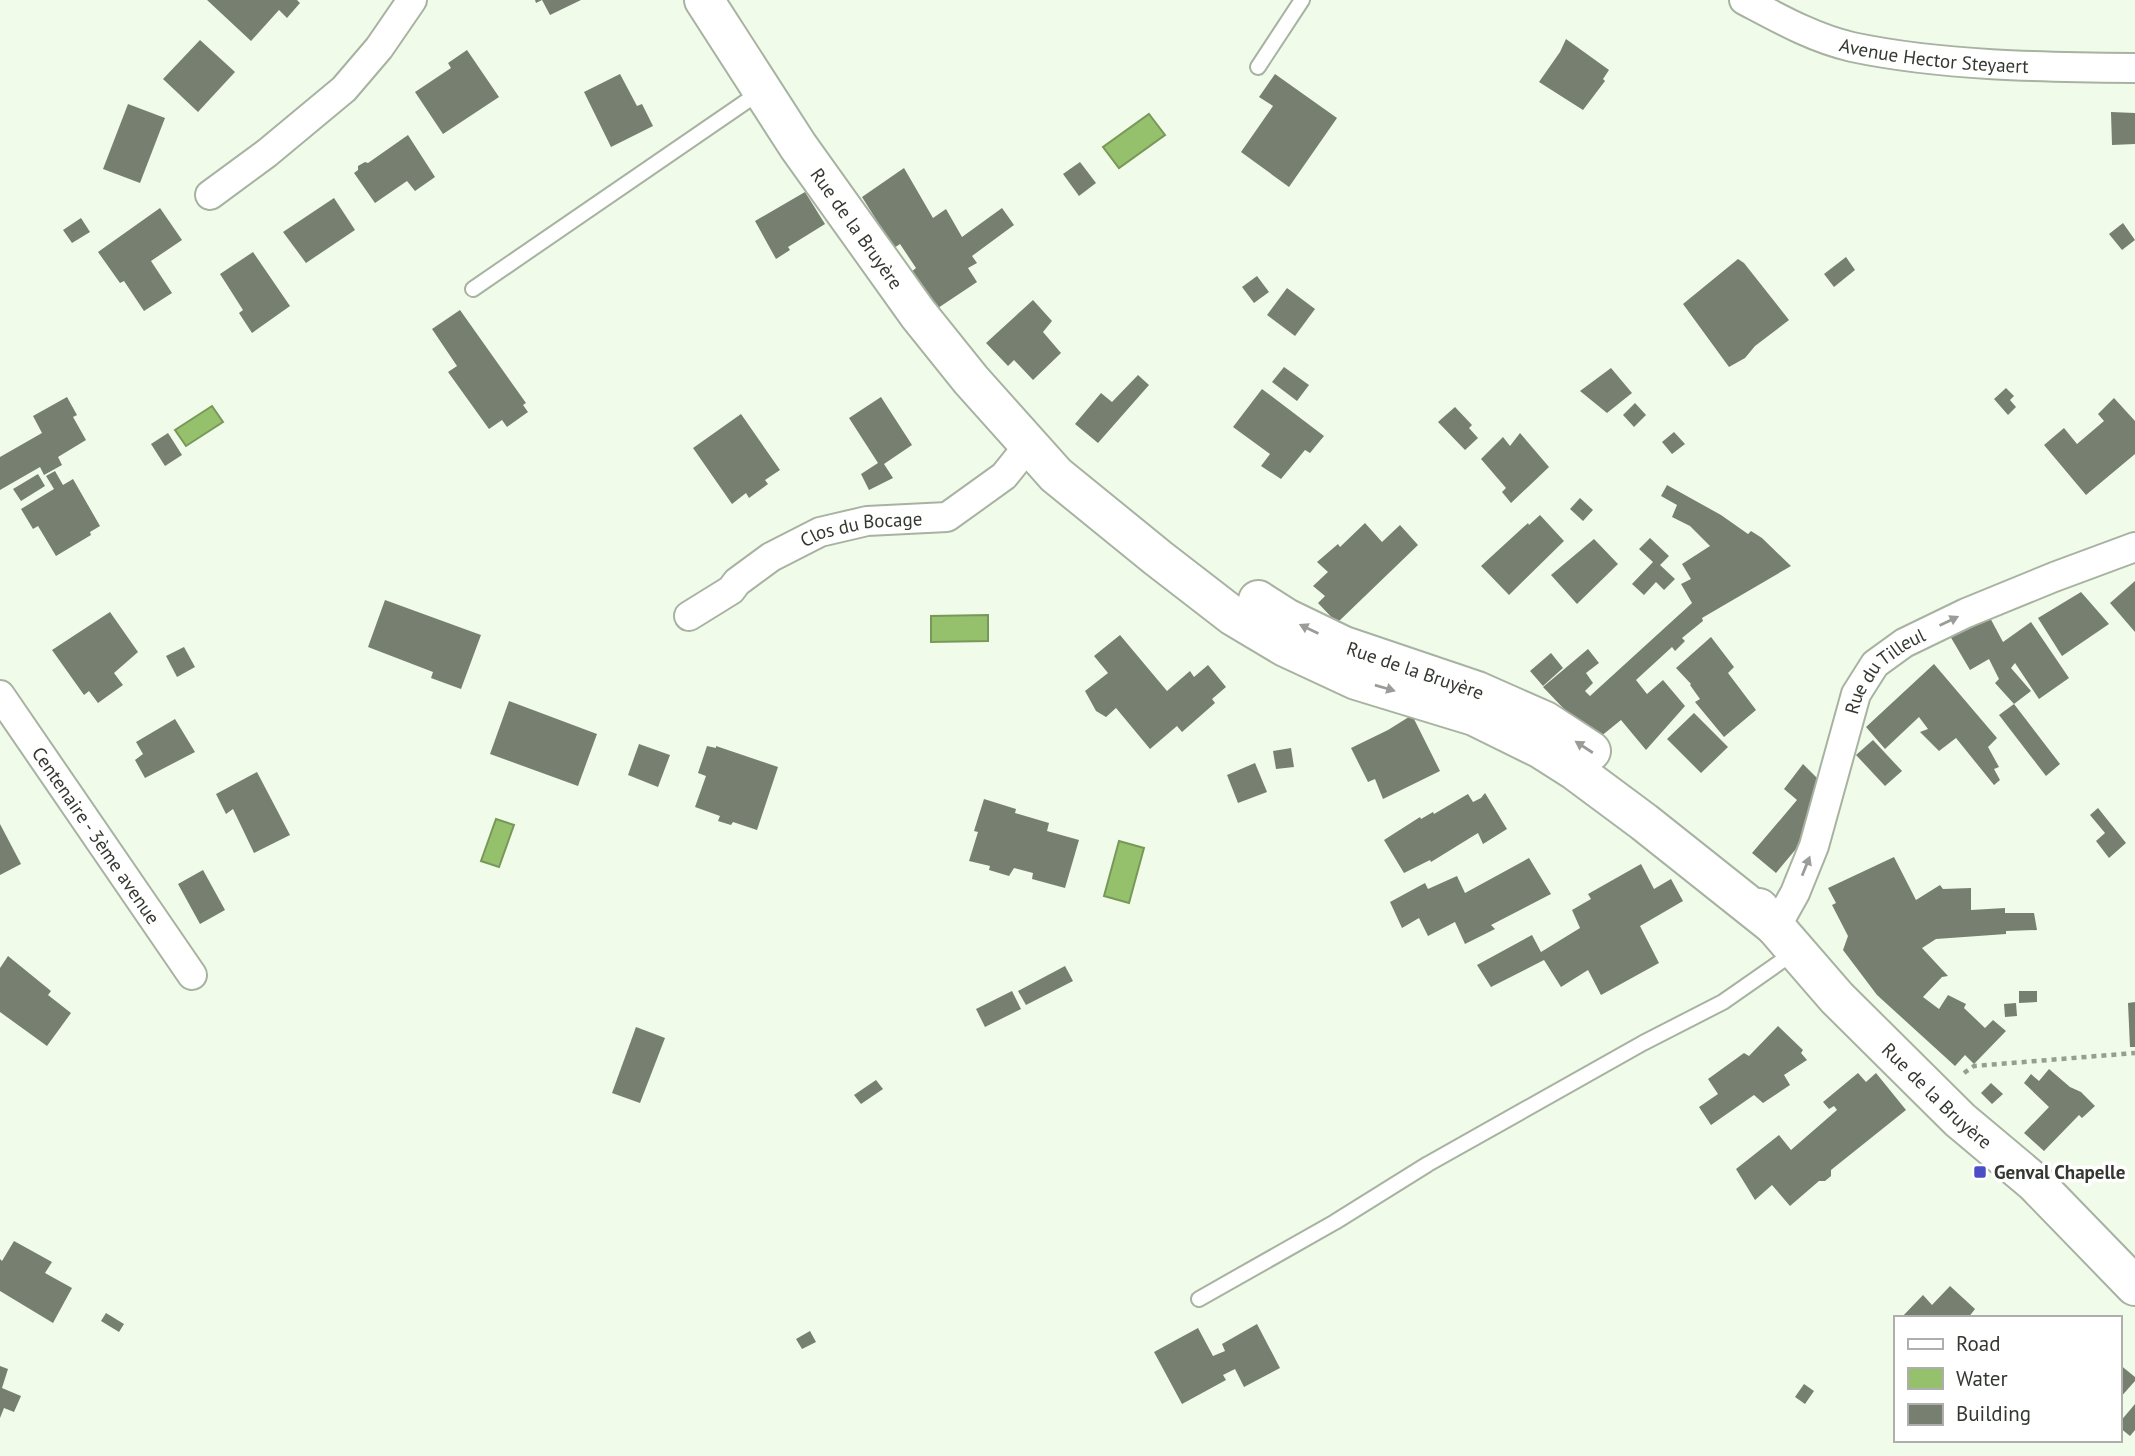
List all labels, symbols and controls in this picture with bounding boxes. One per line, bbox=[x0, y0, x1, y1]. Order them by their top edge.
street label: Avenue Hector Steyaert bbox=[1837, 32, 2030, 78]
street label: Rue de la Bruyère bbox=[805, 163, 908, 294]
street label: Clos du Bocage bbox=[796, 506, 923, 552]
one-way arrow bbox=[1939, 615, 1959, 627]
street label: Rue du Tilleul bbox=[1839, 622, 1929, 716]
one-way arrow bbox=[1299, 623, 1319, 634]
street label: Rue de la Bruyère bbox=[1344, 636, 1488, 705]
one-way arrow bbox=[1374, 683, 1396, 694]
one-way arrow bbox=[1575, 740, 1594, 753]
street label: Centenaire - 3ème avenue bbox=[27, 742, 165, 928]
one-way arrow bbox=[1800, 855, 1811, 876]
street label: Rue de la Bruyère bbox=[1877, 1038, 1997, 1154]
place label: Genval Chapelle bbox=[1994, 1160, 2125, 1184]
marker: Genval Chapelle bbox=[1972, 1164, 1988, 1180]
legend bbox=[1894, 1316, 2121, 1442]
text: Road bbox=[1956, 1330, 2000, 1357]
text: Water bbox=[1956, 1365, 2008, 1392]
text: Building bbox=[1956, 1400, 2031, 1427]

